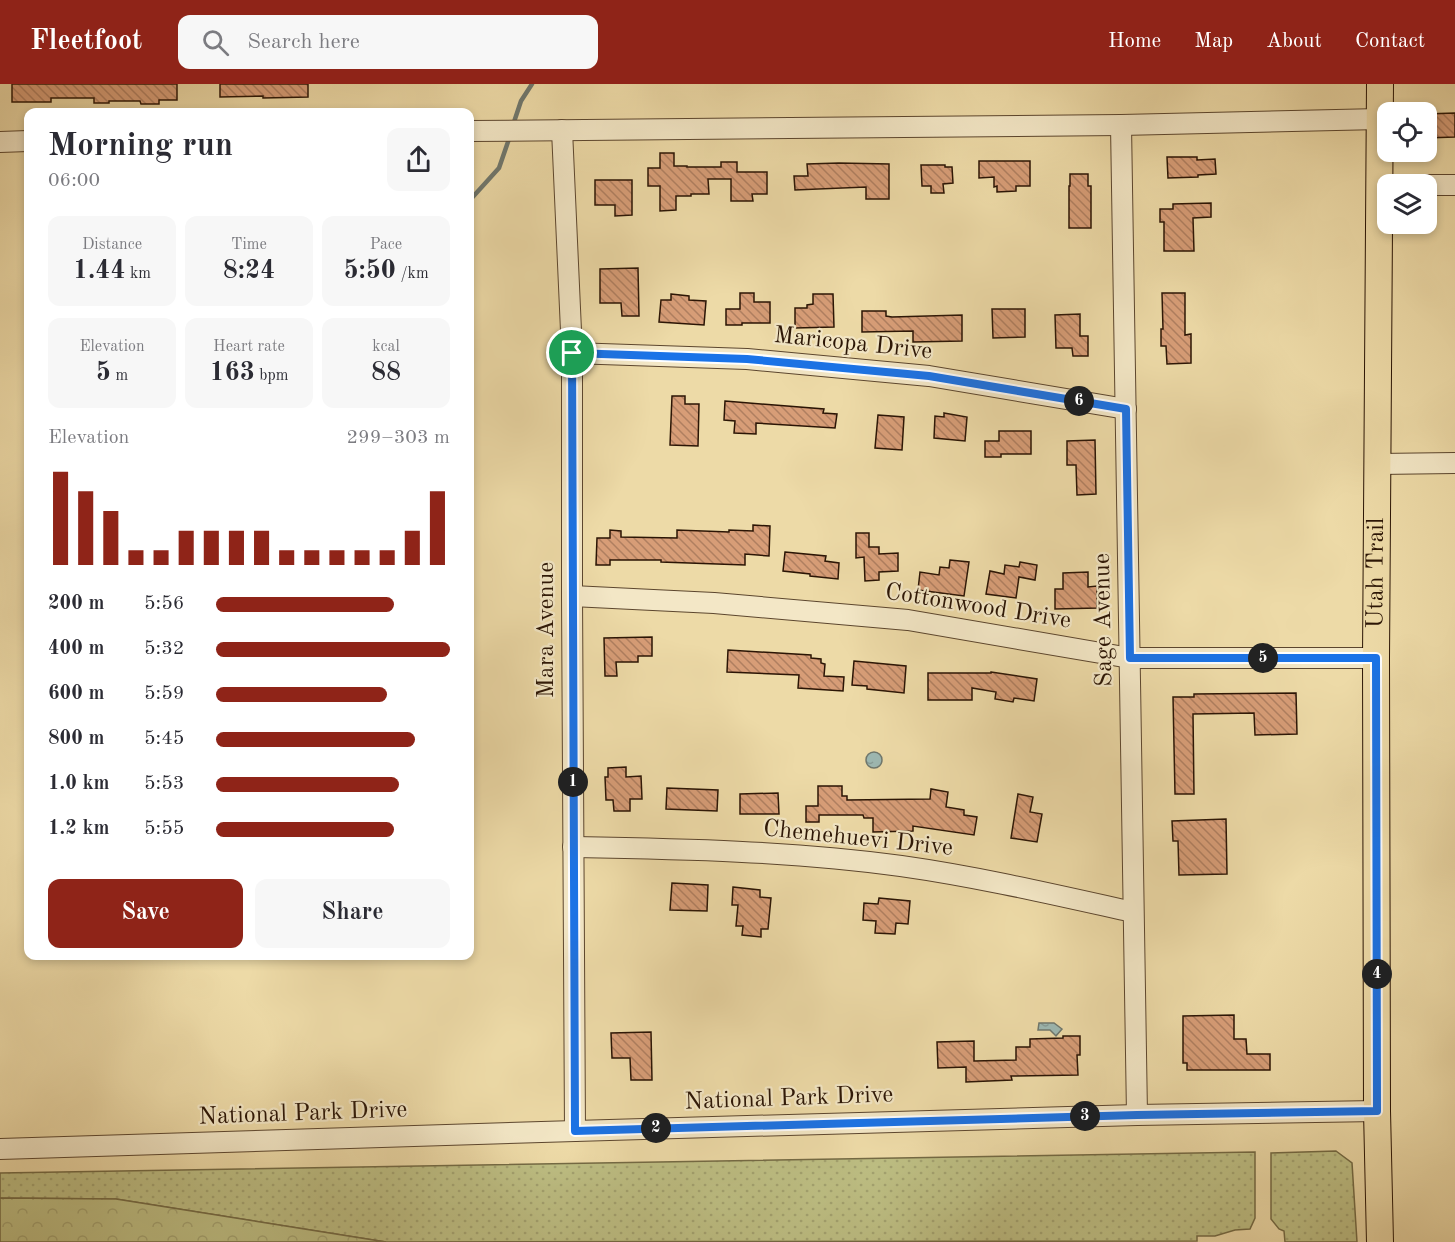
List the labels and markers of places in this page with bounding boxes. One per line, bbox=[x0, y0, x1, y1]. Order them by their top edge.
pin bbox=[546, 327, 597, 378]
pin: 6 bbox=[1064, 386, 1094, 416]
pin: 5 bbox=[1248, 643, 1278, 673]
pin: 1 bbox=[558, 767, 588, 797]
pin: 4 bbox=[1362, 959, 1392, 989]
pin: 3 bbox=[1070, 1101, 1100, 1131]
pin: 2 bbox=[641, 1113, 671, 1143]

